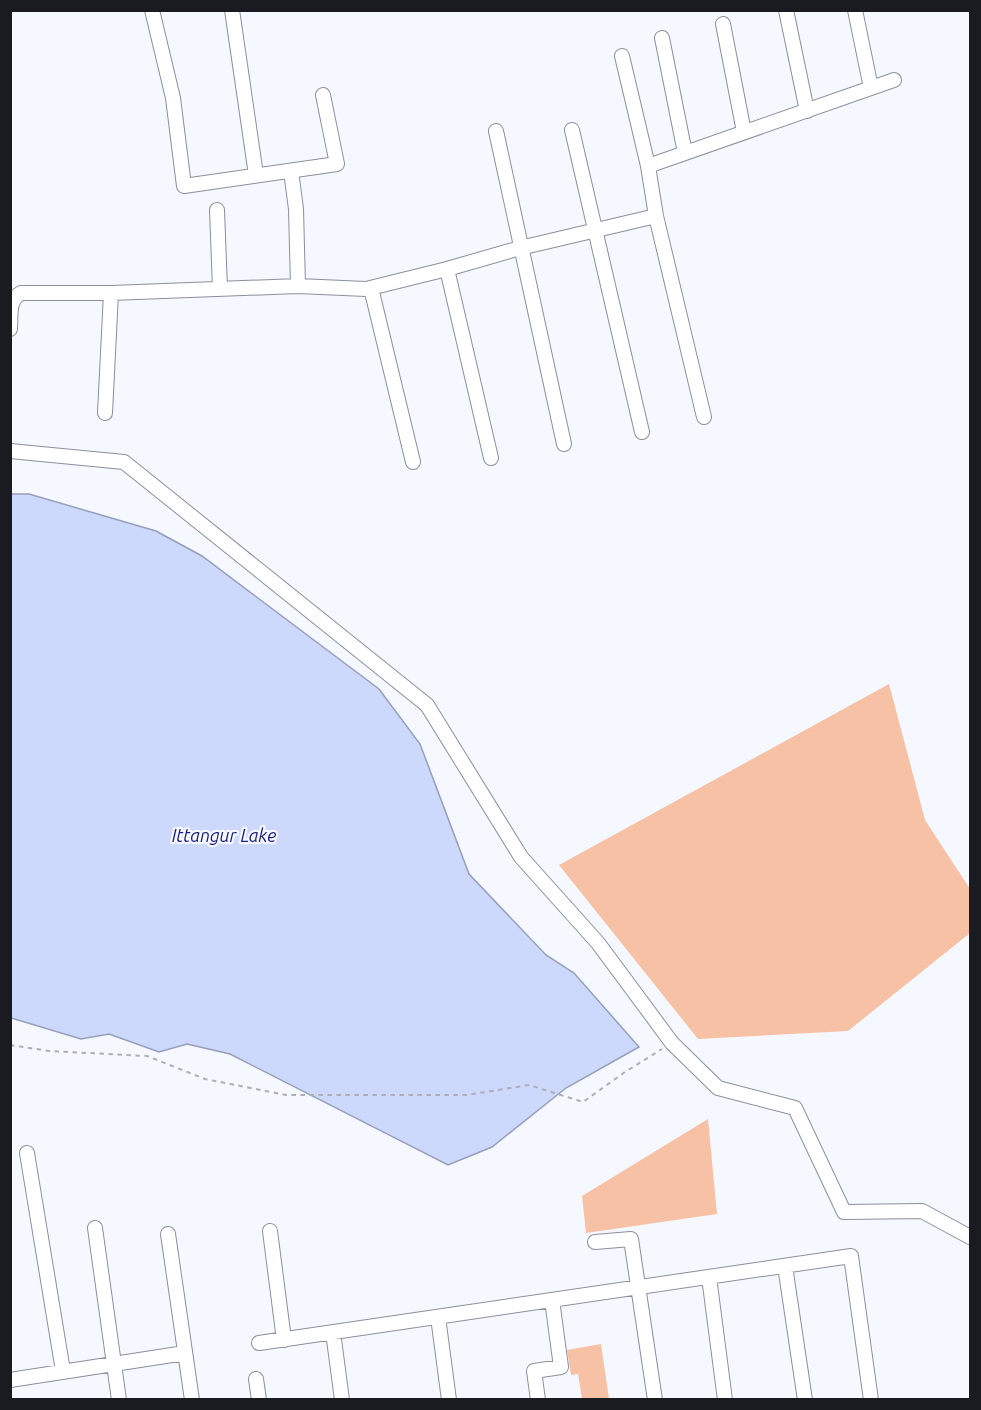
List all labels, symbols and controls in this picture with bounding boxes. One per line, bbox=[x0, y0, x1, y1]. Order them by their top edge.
water label: Ittangur Lake bbox=[172, 825, 276, 845]

